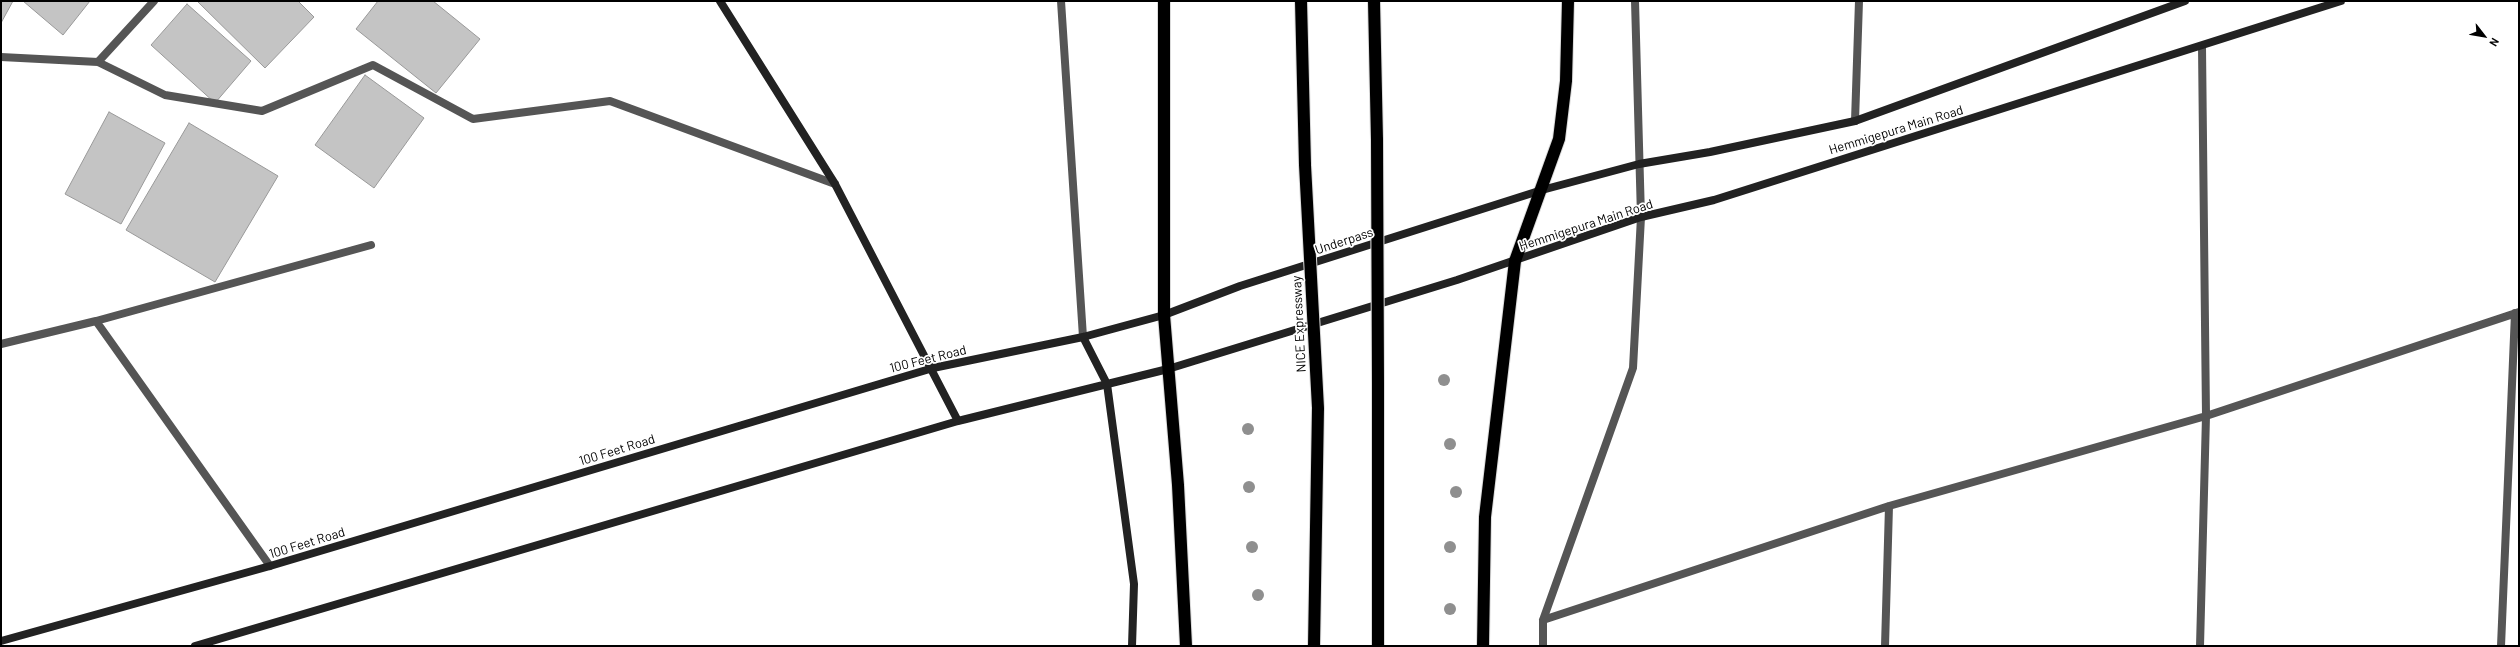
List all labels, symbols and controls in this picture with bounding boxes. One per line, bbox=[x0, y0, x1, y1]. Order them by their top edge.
north arrow bbox=[2464, 16, 2504, 56]
text: N bbox=[2487, 36, 2502, 49]
street label: Hemmigepura Main Road bbox=[1827, 102, 1965, 158]
street label: Hemmigepura Main Road bbox=[1517, 196, 1655, 254]
street label: Underpass bbox=[1313, 224, 1375, 258]
street label: NICE Expressway bbox=[1289, 275, 1309, 373]
street label: 100 Feet Road bbox=[888, 342, 968, 376]
street label: 100 Feet Road bbox=[577, 431, 657, 469]
street label: 100 Feet Road bbox=[267, 524, 347, 562]

